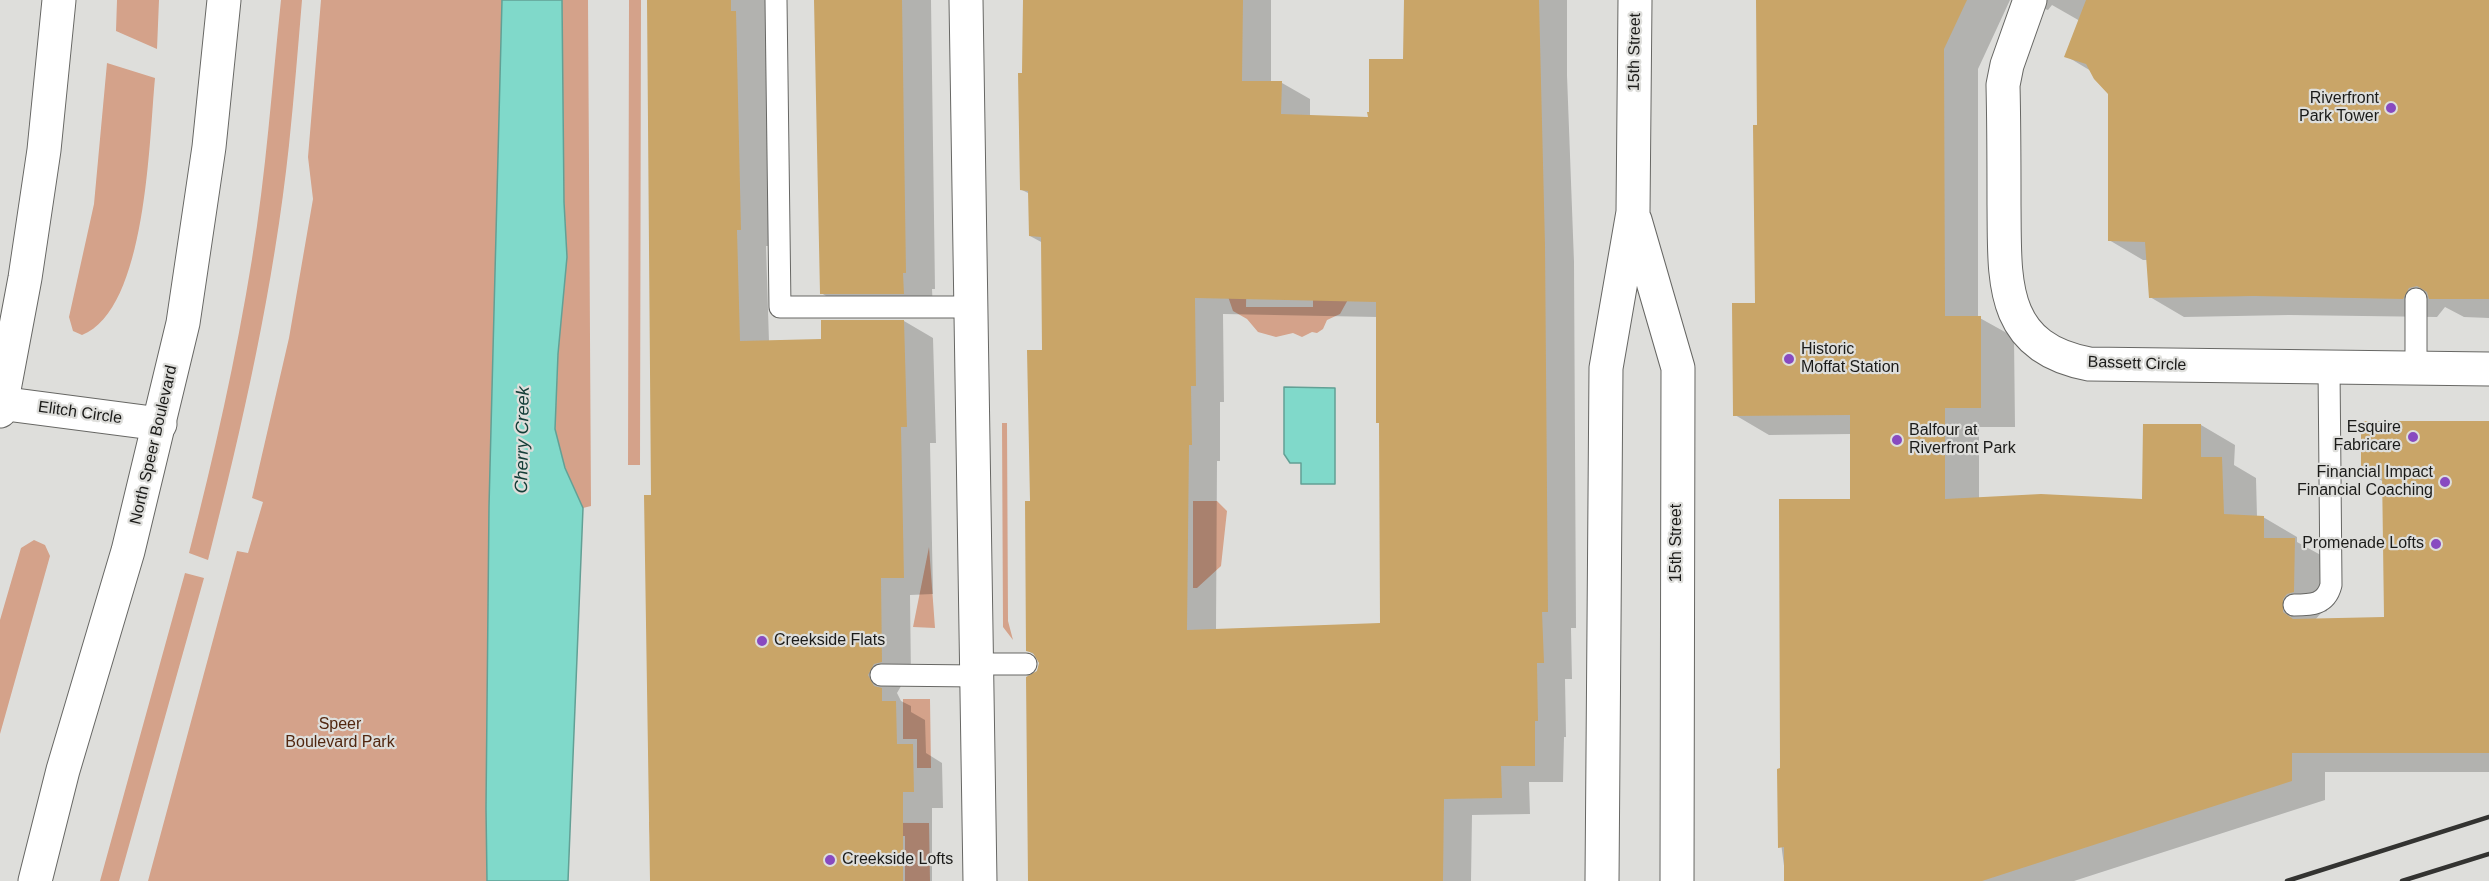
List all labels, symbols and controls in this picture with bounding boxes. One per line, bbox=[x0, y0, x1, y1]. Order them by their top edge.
street label: 15th Street bbox=[1625, 13, 1645, 91]
place label: Riverfront Park Tower bbox=[2299, 89, 2379, 127]
marker: Riverfront Park Tower bbox=[2384, 101, 2398, 115]
place label: Historic Moffat Station bbox=[1801, 340, 1899, 378]
marker: Historic Moffat Station bbox=[1782, 352, 1796, 366]
street label: Bassett Circle bbox=[2087, 353, 2187, 375]
street label: North Speer Boulevard bbox=[126, 364, 182, 526]
water label: Cherry Creek bbox=[511, 386, 535, 494]
street label: Elitch Circle bbox=[37, 398, 123, 428]
place label: Esquire Fabricare bbox=[2333, 418, 2401, 456]
place label: Balfour at Riverfront Park bbox=[1909, 421, 2016, 459]
marker: Esquire Fabricare bbox=[2406, 430, 2420, 444]
marker: Balfour at Riverfront Park bbox=[1890, 433, 1904, 447]
place label: Financial Impact Financial Coaching bbox=[2297, 463, 2433, 501]
marker: Financial Impact Financial Coaching bbox=[2438, 475, 2452, 489]
street label: 15th Street bbox=[1667, 504, 1687, 582]
place label: Promenade Lofts bbox=[2302, 534, 2424, 554]
marker: Promenade Lofts bbox=[2429, 537, 2443, 551]
place label: Creekside Flats bbox=[774, 631, 885, 651]
marker: Creekside Flats bbox=[755, 634, 769, 648]
park label: Speer Boulevard Park bbox=[285, 715, 395, 753]
place label: Creekside Lofts bbox=[842, 850, 953, 870]
marker: Creekside Lofts bbox=[823, 853, 837, 867]

